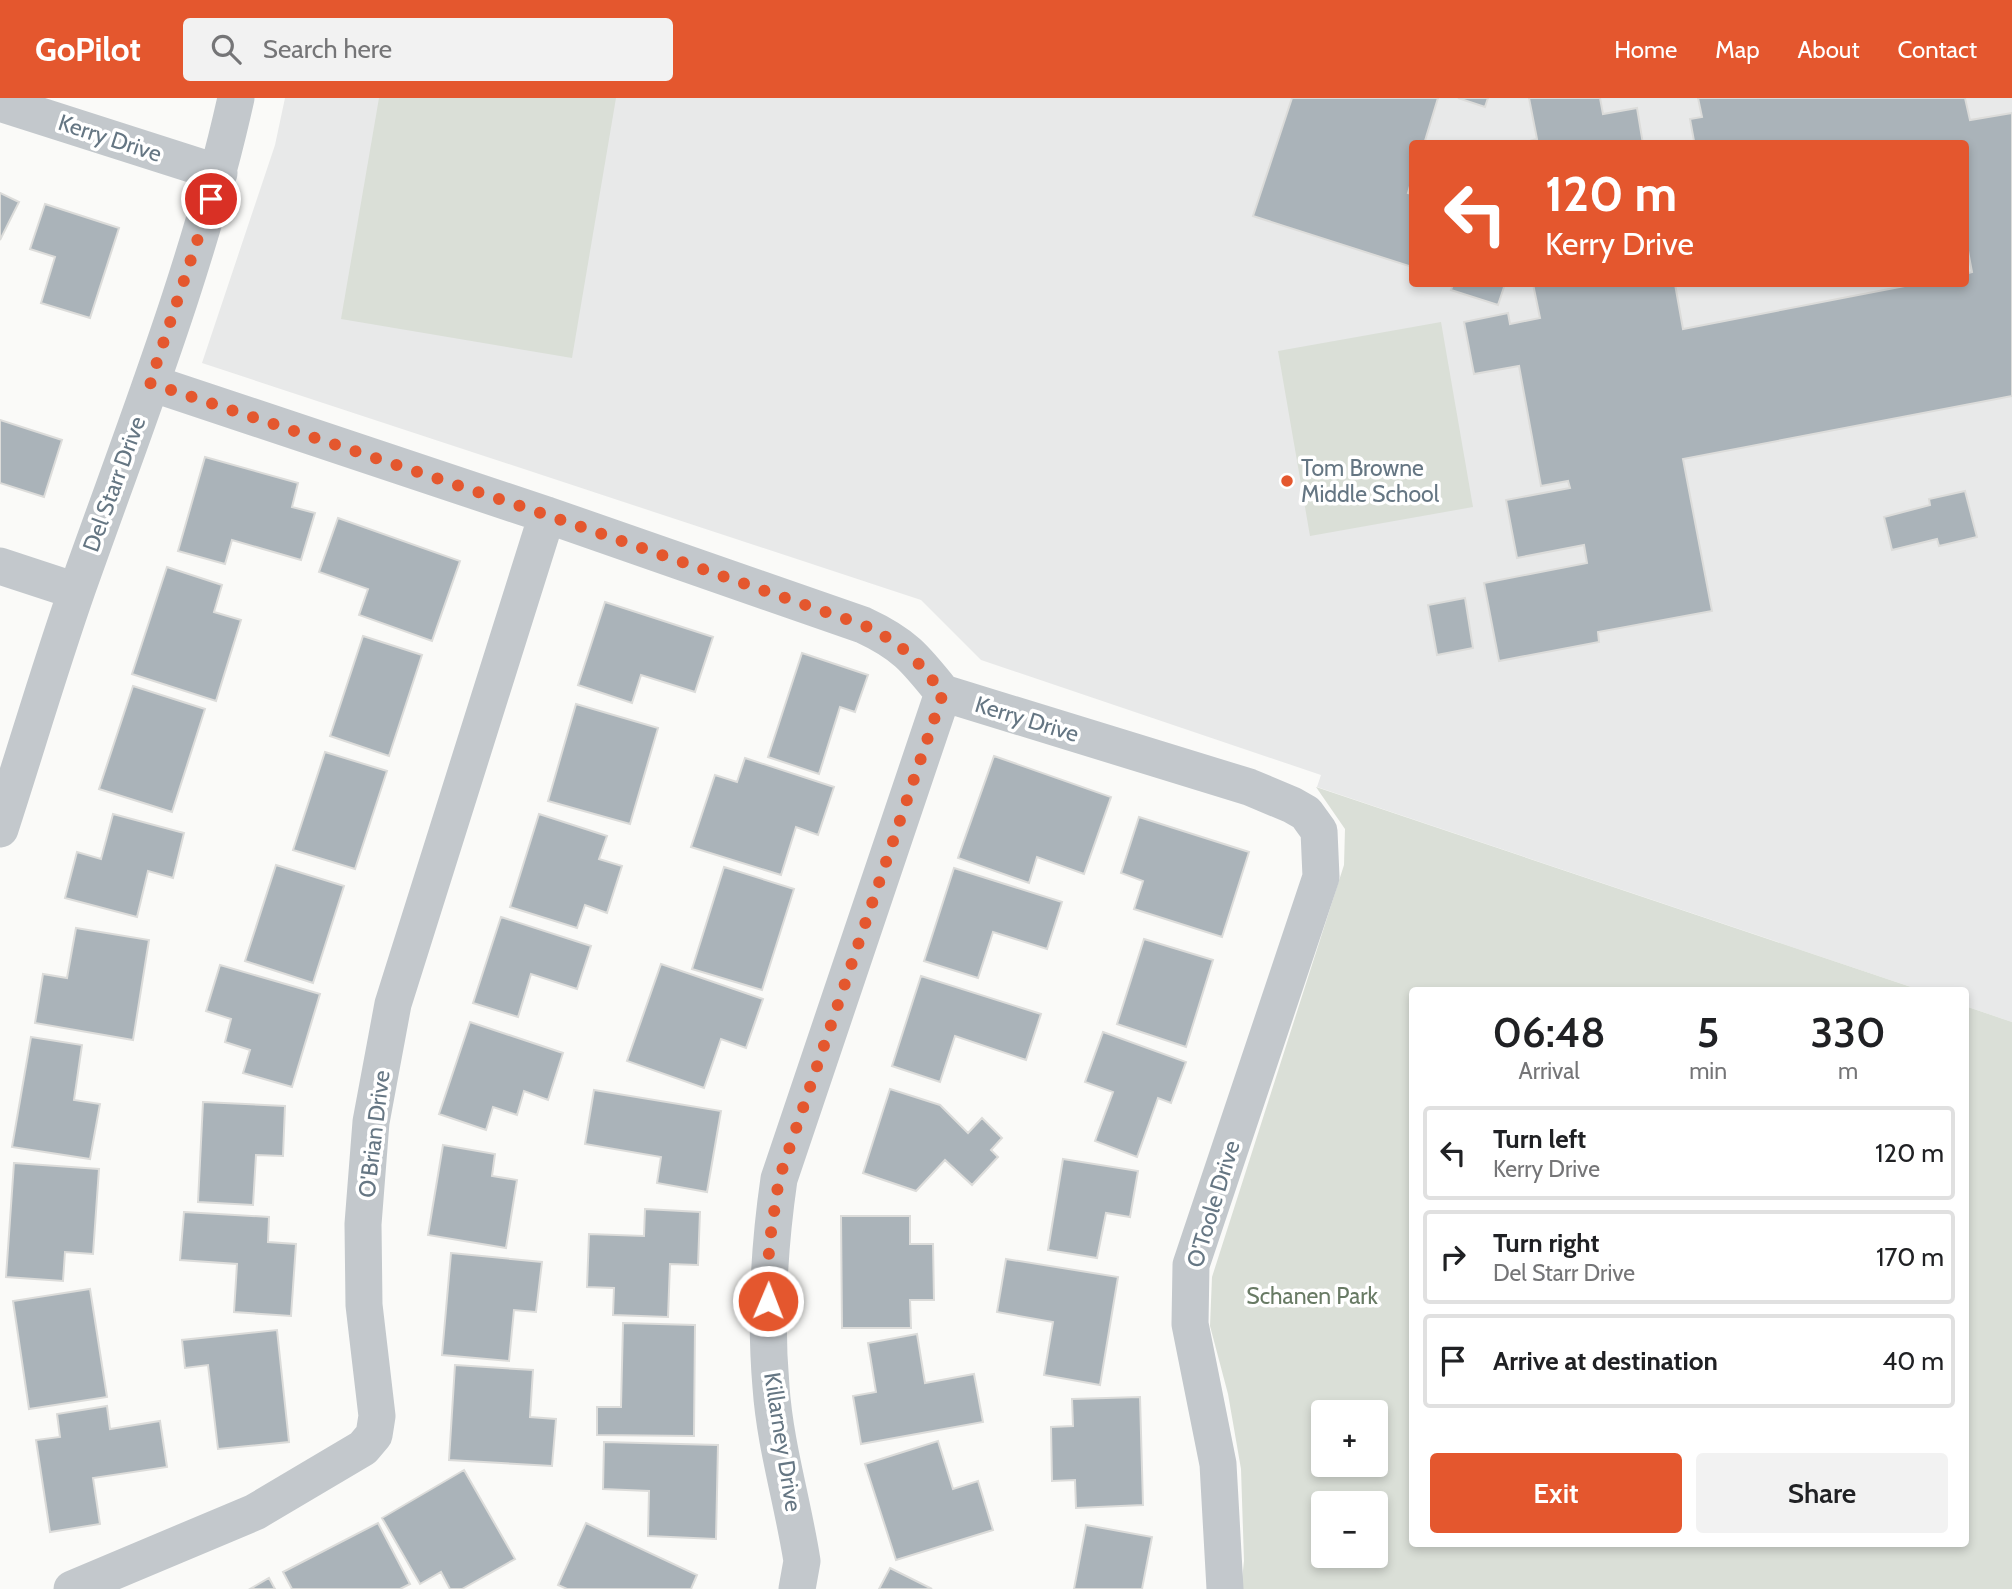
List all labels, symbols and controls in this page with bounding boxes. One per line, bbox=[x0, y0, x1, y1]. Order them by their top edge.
search box bbox=[183, 18, 673, 81]
text: GoPilot bbox=[35, 29, 141, 69]
icon: search bbox=[207, 30, 245, 68]
text: Search here bbox=[263, 33, 392, 65]
text: Home bbox=[1614, 35, 1677, 64]
text: Map bbox=[1715, 35, 1760, 64]
text: About bbox=[1798, 35, 1860, 64]
text: Contact bbox=[1898, 35, 1977, 64]
street label: Kerry Drive bbox=[55, 108, 165, 168]
text: 120 m bbox=[1545, 164, 1677, 223]
icon: left bbox=[1430, 168, 1521, 259]
pin bbox=[181, 169, 241, 229]
icon: arrive bbox=[192, 180, 230, 218]
text: Kerry Drive bbox=[1545, 224, 1694, 263]
street label: Del Starr Drive bbox=[77, 412, 152, 556]
place label: Tom Browne Middle School bbox=[1301, 454, 1440, 508]
marker: Tom Browne Middle School bbox=[1279, 473, 1295, 489]
street label: Kerry Drive bbox=[972, 690, 1082, 748]
text: 06:48 bbox=[1493, 1006, 1606, 1058]
text: 5 bbox=[1697, 1006, 1719, 1058]
text: 330 bbox=[1811, 1006, 1885, 1058]
text: Arrival bbox=[1518, 1057, 1580, 1085]
text: min bbox=[1689, 1057, 1727, 1085]
text: m bbox=[1838, 1057, 1858, 1085]
street label: O'Brian Drive bbox=[352, 1069, 396, 1199]
text: Turn left bbox=[1493, 1123, 1586, 1155]
icon: left bbox=[1434, 1134, 1472, 1172]
street label: O'Toole Drive bbox=[1180, 1137, 1246, 1271]
text: 120 m bbox=[1875, 1137, 1944, 1169]
text: Kerry Drive bbox=[1493, 1155, 1600, 1183]
text: Turn right bbox=[1493, 1227, 1599, 1259]
icon: right bbox=[1434, 1238, 1472, 1276]
text: 170 m bbox=[1876, 1241, 1944, 1273]
text: Del Starr Drive bbox=[1493, 1259, 1635, 1287]
position arrow bbox=[731, 1264, 805, 1338]
park label: Schanen Park bbox=[1246, 1282, 1378, 1310]
icon: arrive bbox=[1434, 1342, 1472, 1380]
text: Arrive at destination bbox=[1493, 1345, 1718, 1377]
text: 40 m bbox=[1882, 1345, 1944, 1377]
street label: Killarney Drive bbox=[758, 1370, 808, 1514]
map controls bbox=[1311, 1400, 1388, 1568]
button: + bbox=[1311, 1400, 1388, 1477]
button: Exit bbox=[1430, 1453, 1682, 1533]
button: Share bbox=[1696, 1453, 1948, 1533]
button: − bbox=[1311, 1491, 1388, 1568]

